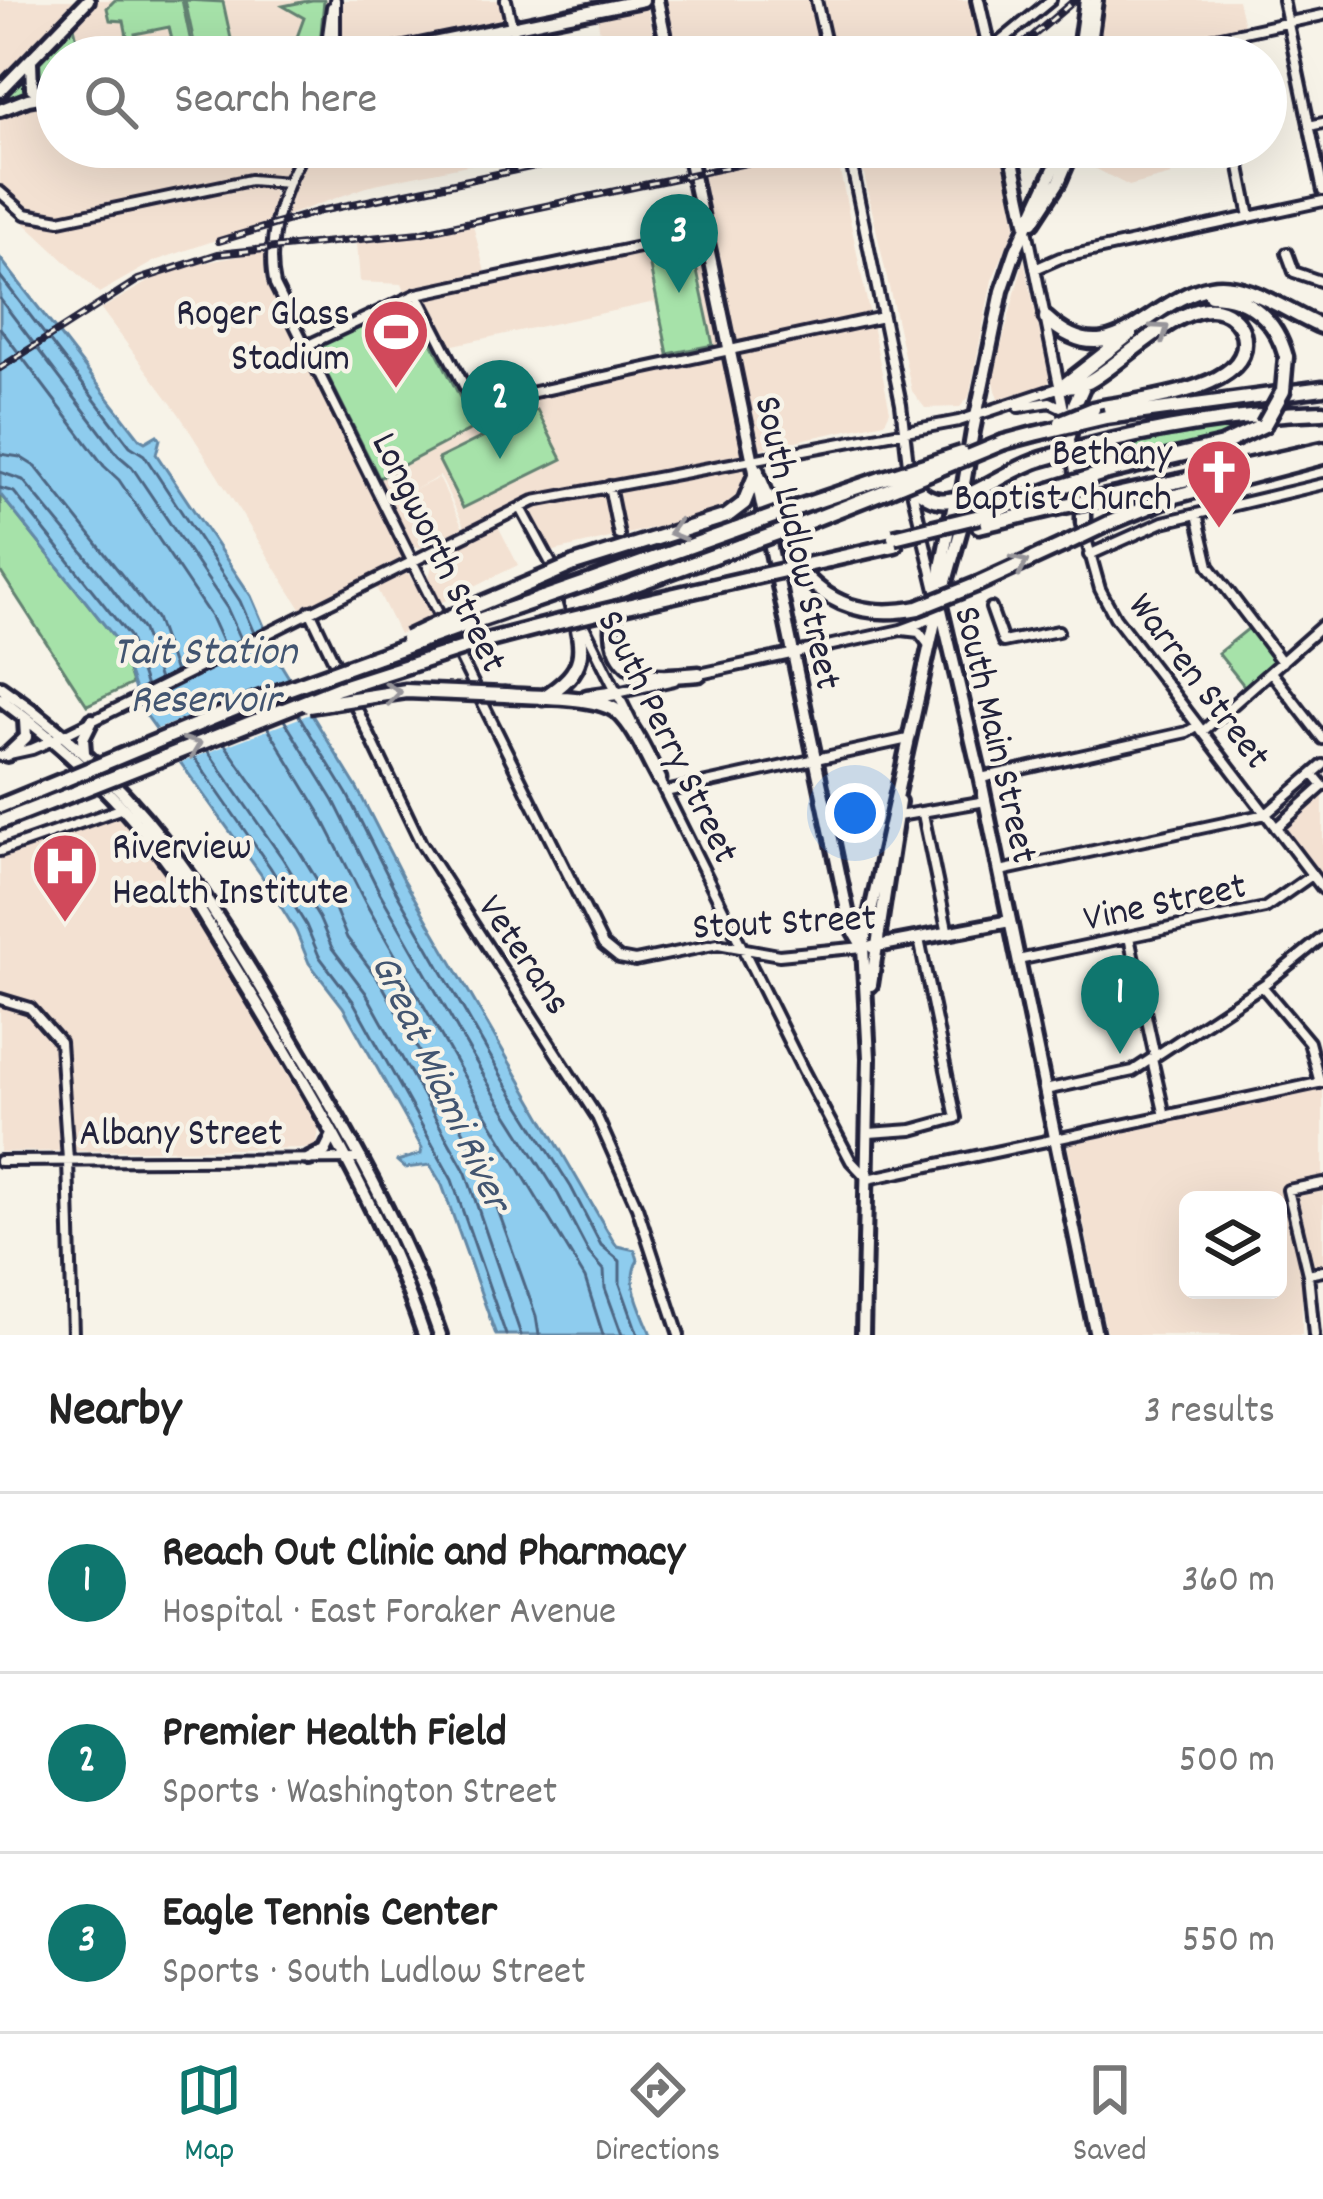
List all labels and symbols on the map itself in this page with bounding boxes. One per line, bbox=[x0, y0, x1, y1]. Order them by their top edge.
pin: 3 bbox=[640, 194, 718, 293]
place label: Roger Glass Stadium bbox=[176, 289, 350, 389]
sports icon: Roger Glass Stadium bbox=[361, 297, 431, 391]
one-way arrow bbox=[1148, 323, 1170, 345]
pin: 2 bbox=[461, 360, 539, 459]
street label: South Ludlow Street bbox=[737, 391, 853, 695]
street label: Longworth Street bbox=[354, 424, 518, 683]
place label: Bethany Baptist Church bbox=[954, 429, 1173, 529]
church icon: Bethany Baptist Church bbox=[1184, 437, 1254, 531]
one-way arrow bbox=[667, 517, 688, 542]
one-way arrow bbox=[1008, 555, 1030, 578]
street label: Warren Street bbox=[1112, 583, 1282, 783]
street label: South Main Street bbox=[936, 601, 1049, 870]
street label: South Perry Street bbox=[580, 602, 750, 874]
water label: Tait Station Reservoir bbox=[113, 625, 299, 733]
one-way arrow bbox=[384, 681, 403, 707]
one-way arrow bbox=[182, 736, 203, 760]
your location bbox=[825, 783, 885, 843]
place label: Riverview Health Institute bbox=[112, 823, 349, 923]
hospital icon: Riverview Health Institute bbox=[30, 831, 100, 925]
street label: Vine Street bbox=[1079, 861, 1252, 949]
street label: Veterans bbox=[461, 885, 582, 1028]
street label: Stout Street bbox=[691, 893, 878, 958]
water label: Great Miami River bbox=[352, 945, 525, 1227]
pin: 1 bbox=[1081, 955, 1159, 1054]
street label: Albany Street bbox=[79, 1109, 283, 1164]

